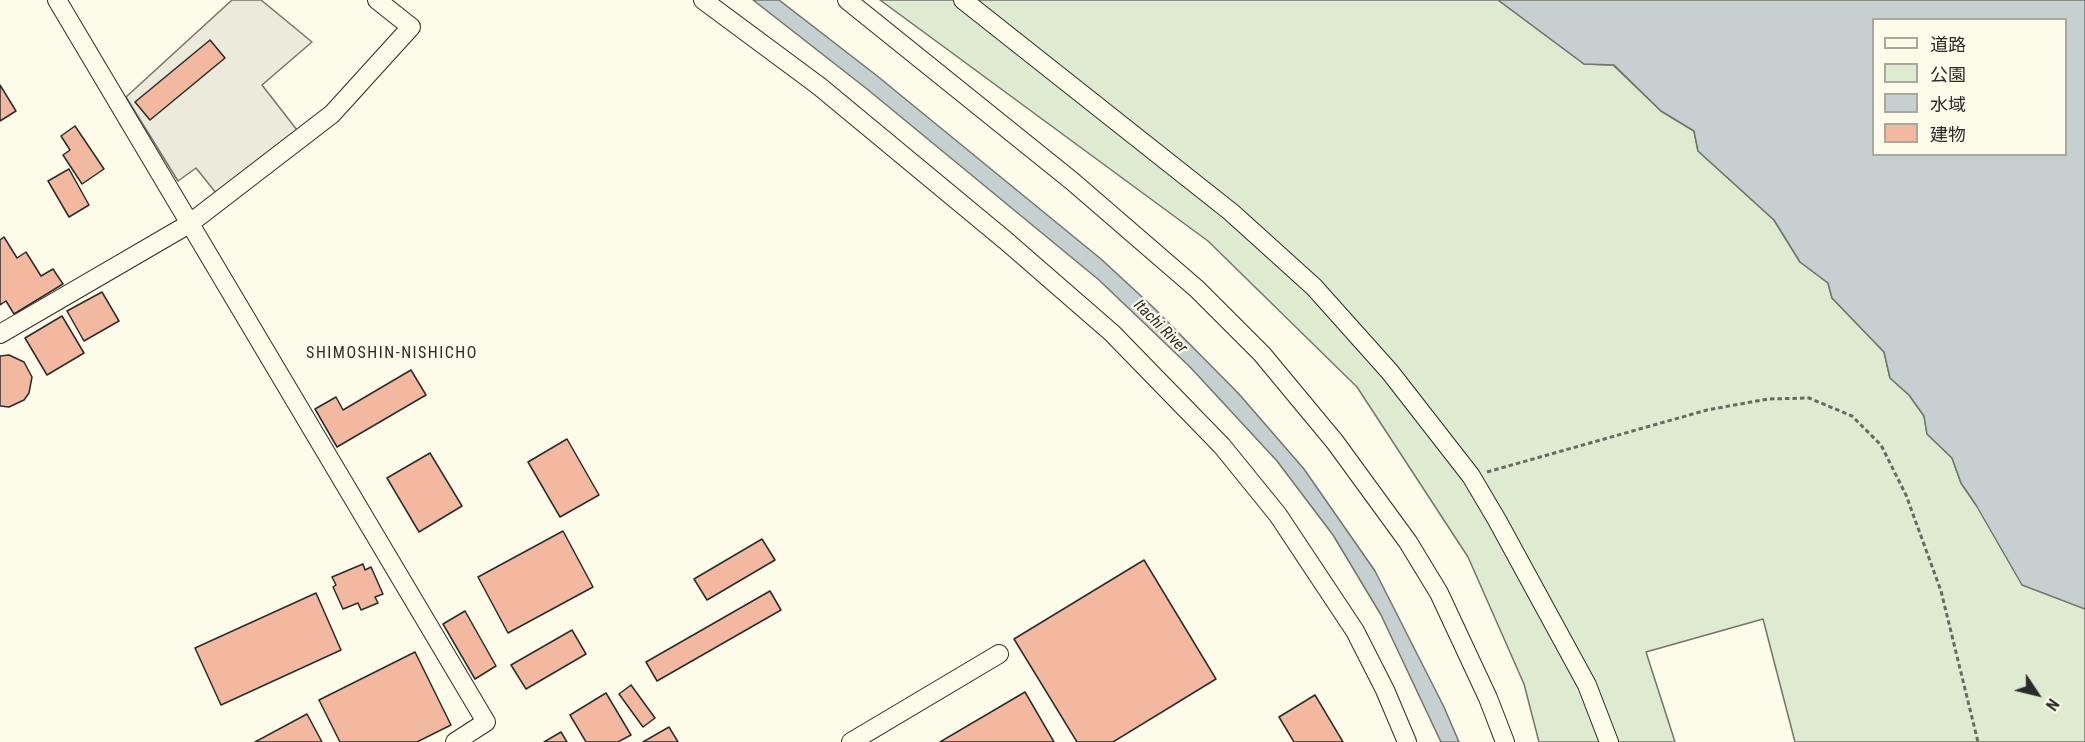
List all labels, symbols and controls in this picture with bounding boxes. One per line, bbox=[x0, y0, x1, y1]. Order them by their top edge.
legend bbox=[1872, 18, 2067, 156]
text: 道路 bbox=[1930, 34, 1966, 55]
text: 公園 bbox=[1930, 64, 1966, 85]
text: 水域 bbox=[1930, 94, 1966, 115]
text: 建物 bbox=[1930, 124, 1966, 145]
water label: Itachi River bbox=[1129, 296, 1191, 358]
district label: SHIMOSHIN-NISHICHO bbox=[306, 344, 478, 364]
north arrow bbox=[2007, 664, 2067, 724]
text: N bbox=[2042, 695, 2063, 714]

